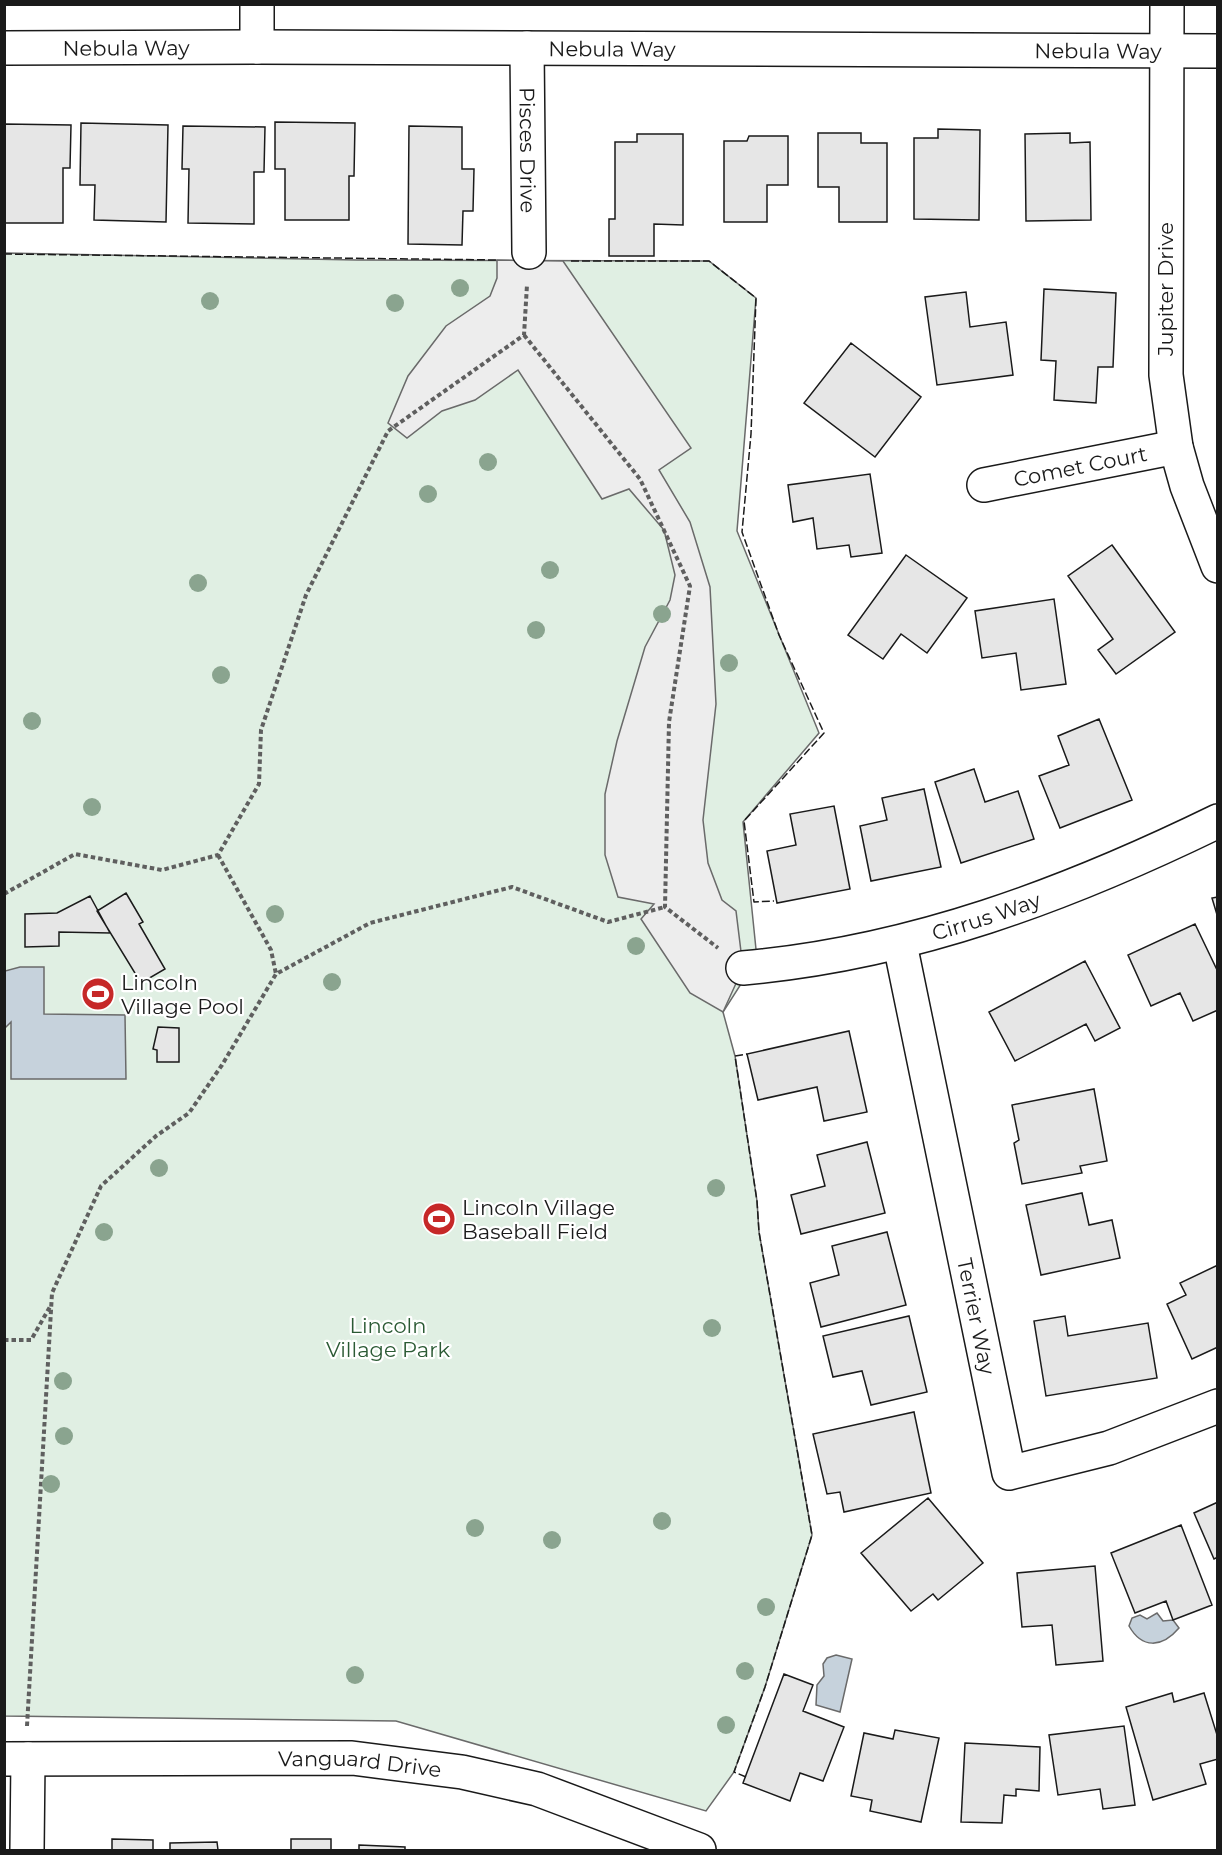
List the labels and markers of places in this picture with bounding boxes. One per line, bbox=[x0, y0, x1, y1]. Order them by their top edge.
place label: Lincoln Village Pool bbox=[121, 970, 244, 1019]
sports icon: Lincoln Village Pool bbox=[80, 976, 116, 1012]
place label: Lincoln Village Baseball Field bbox=[462, 1195, 615, 1244]
sports icon: Lincoln Village Baseball Field bbox=[421, 1201, 457, 1237]

